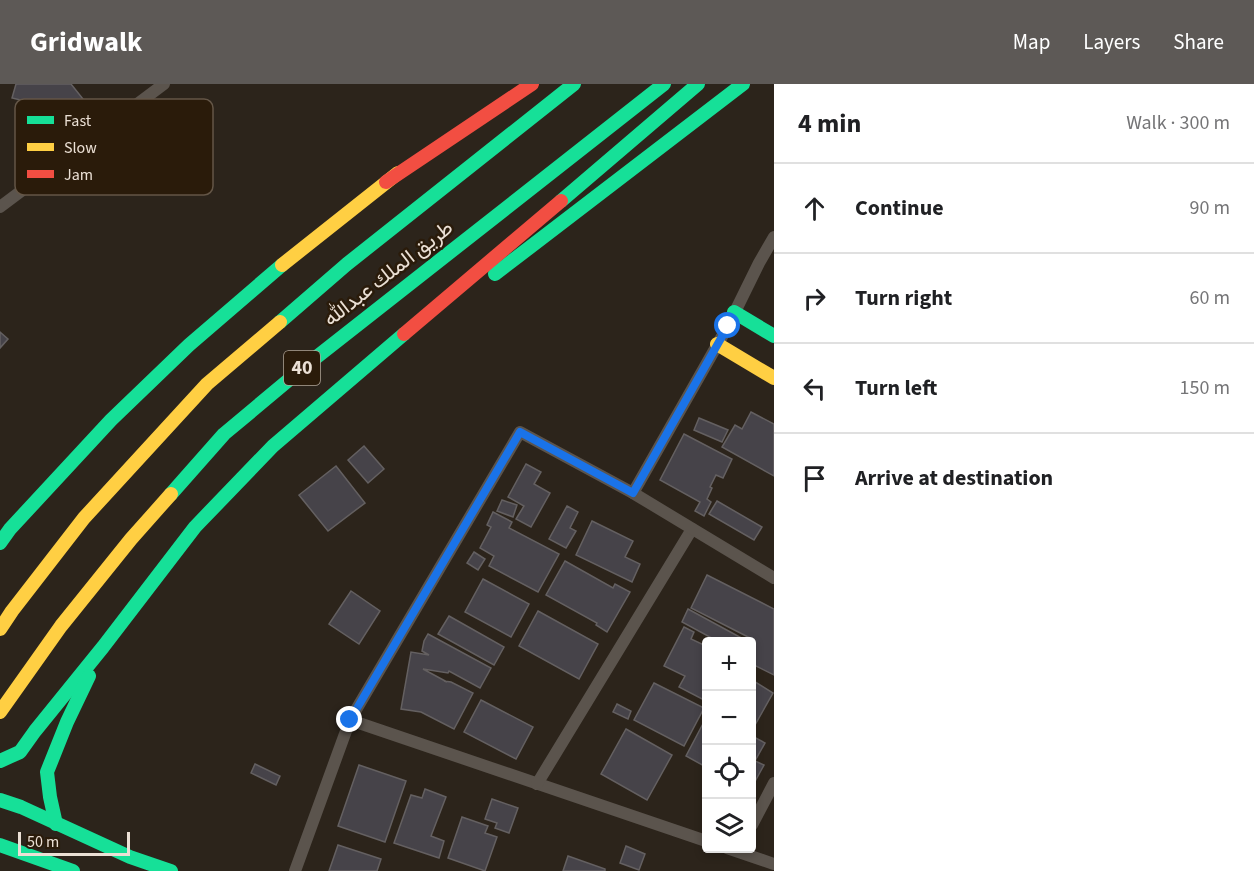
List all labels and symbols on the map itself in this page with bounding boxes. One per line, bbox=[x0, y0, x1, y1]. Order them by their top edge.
legend bbox=[15, 99, 213, 195]
text: Fast bbox=[64, 110, 92, 132]
text: Slow bbox=[64, 137, 97, 159]
text: Jam bbox=[64, 164, 93, 186]
street label: طريق الملك عبدالله bbox=[317, 213, 459, 333]
route start bbox=[714, 312, 740, 338]
road number: 40 bbox=[284, 351, 320, 385]
route end bbox=[336, 706, 362, 732]
scale bar bbox=[18, 829, 130, 856]

